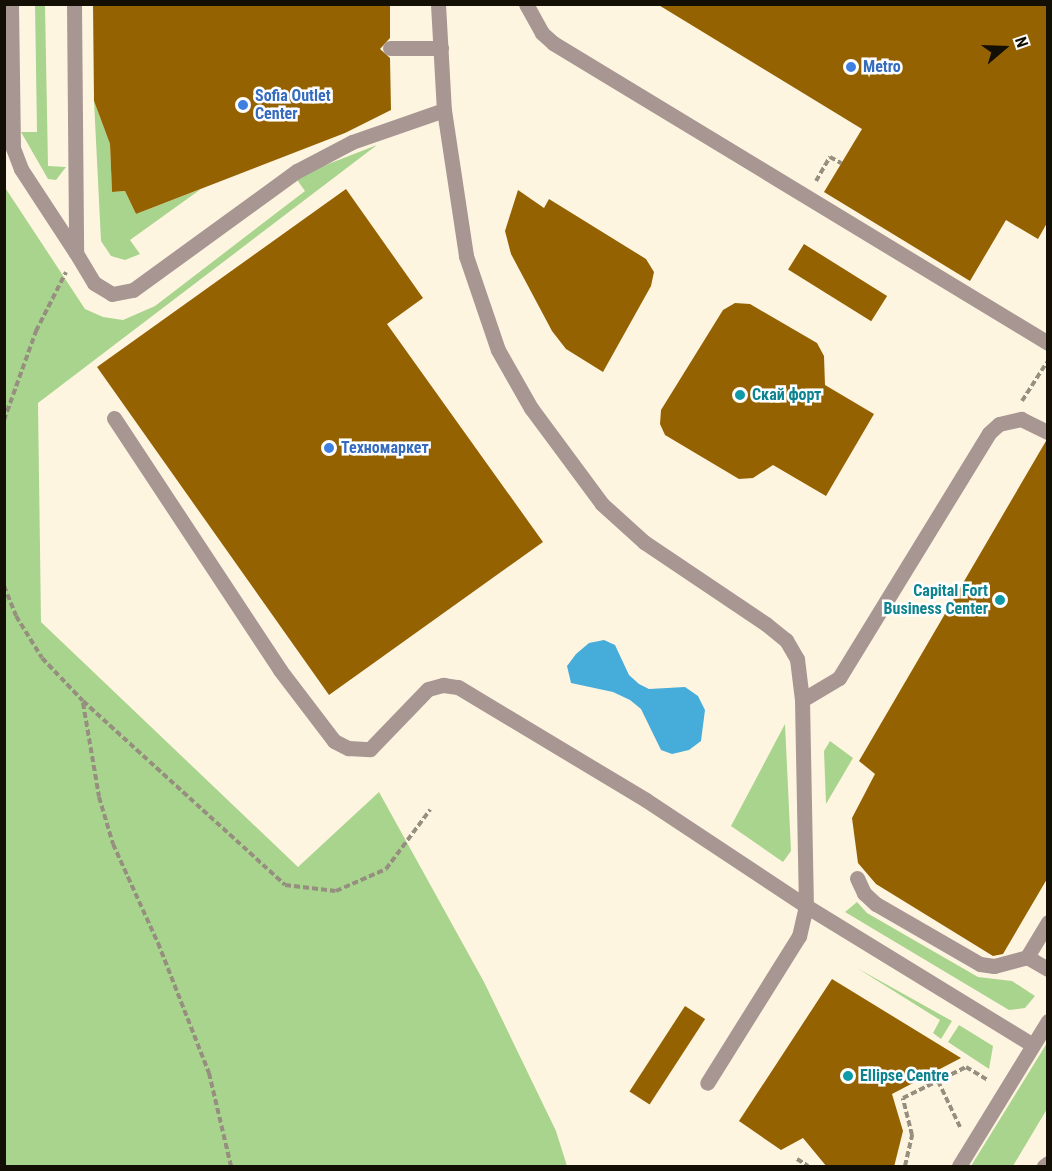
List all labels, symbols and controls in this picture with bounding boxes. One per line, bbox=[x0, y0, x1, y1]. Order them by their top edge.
north arrow bbox=[974, 18, 1034, 78]
text: N bbox=[1011, 34, 1032, 50]
place label: Metro bbox=[863, 57, 901, 77]
marker: Metro bbox=[844, 60, 858, 74]
place label: Sofia Outlet Center bbox=[255, 86, 331, 124]
marker: Sofia Outlet Center bbox=[236, 98, 250, 112]
place label: Скай форт bbox=[752, 385, 821, 405]
marker: Скай форт bbox=[733, 388, 747, 402]
place label: Техномаркет bbox=[341, 438, 429, 458]
marker: Техномаркет bbox=[322, 441, 336, 455]
place label: Capital Fort Business Center bbox=[884, 581, 988, 619]
marker: Capital Fort Business Center bbox=[993, 593, 1007, 607]
place label: Ellipse Centre bbox=[860, 1066, 949, 1086]
marker: Ellipse Centre bbox=[841, 1069, 855, 1083]

